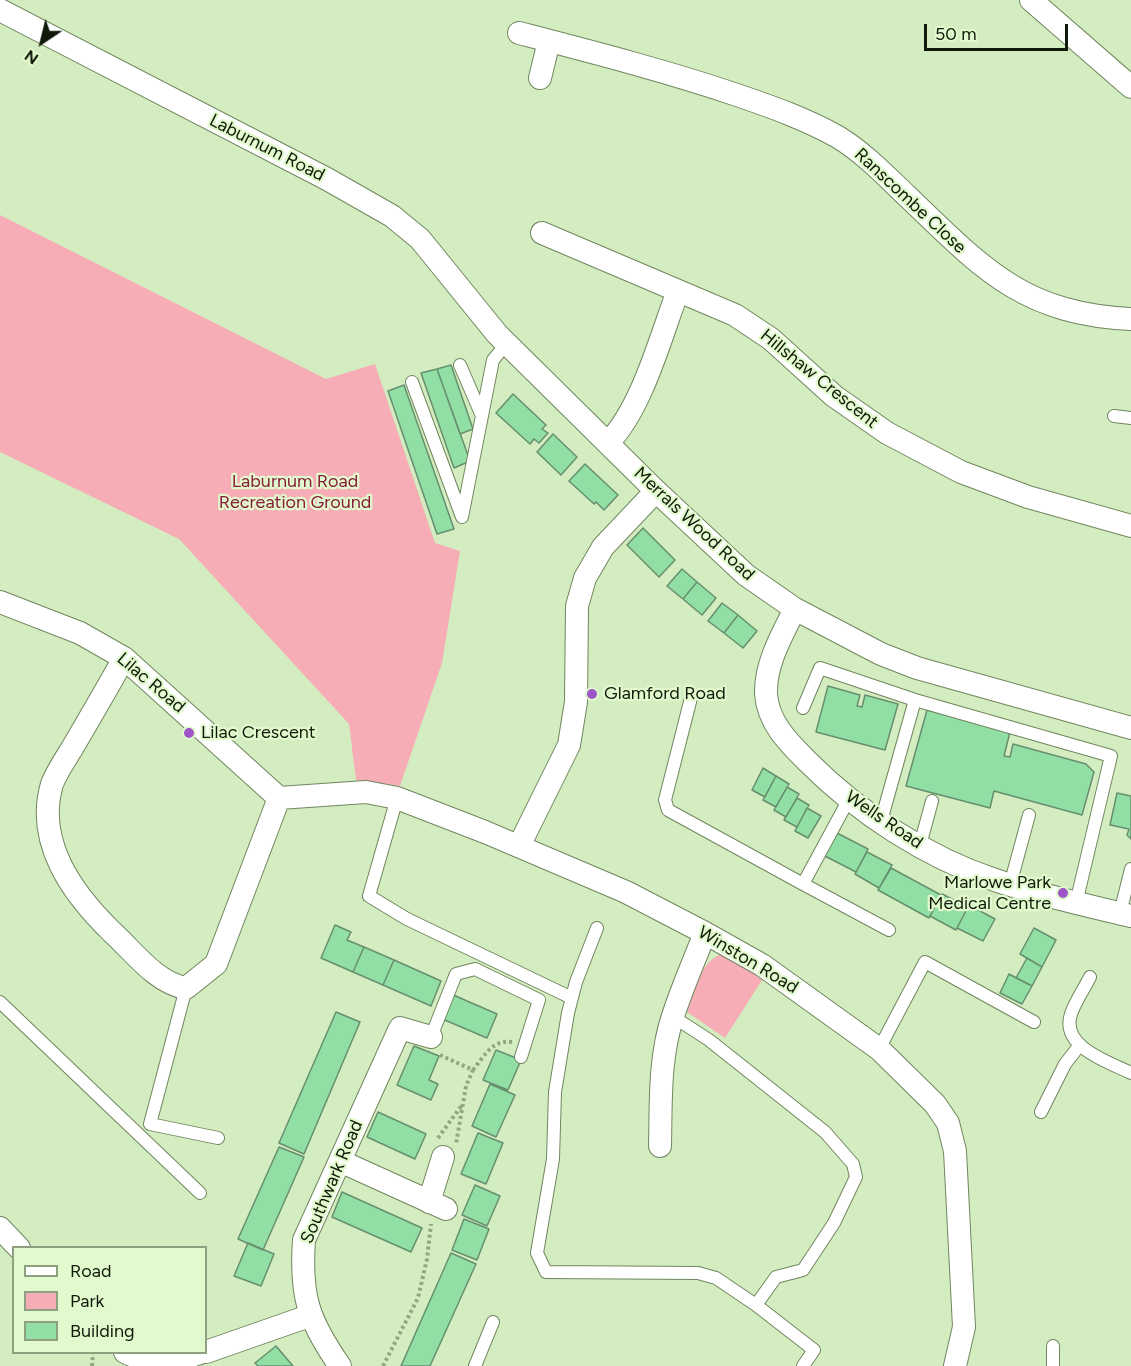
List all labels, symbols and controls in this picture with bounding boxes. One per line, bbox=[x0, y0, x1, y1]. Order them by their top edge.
north arrow bbox=[12, 12, 72, 72]
scale bar bbox=[927, 12, 1071, 50]
text: 50 m bbox=[935, 23, 977, 45]
text: N bbox=[21, 46, 42, 68]
street label: Laburnum Road bbox=[206, 110, 328, 186]
street label: Ranscombe Close bbox=[850, 144, 970, 258]
street label: Hillshaw Crescent bbox=[756, 325, 882, 433]
street label: Merrals Wood Road bbox=[629, 463, 759, 585]
park label: Laburnum Road Recreation Ground bbox=[219, 471, 371, 514]
street label: Lilac Road bbox=[113, 648, 189, 718]
place label: Glamford Road bbox=[604, 683, 726, 705]
marker: Glamford Road bbox=[585, 687, 599, 701]
place label: Lilac Crescent bbox=[201, 722, 316, 744]
marker: Lilac Crescent bbox=[182, 726, 196, 740]
street label: Wells Road bbox=[841, 786, 927, 854]
place label: Marlowe Park Medical Centre bbox=[928, 872, 1051, 914]
marker: Marlowe Park Medical Centre bbox=[1056, 886, 1070, 900]
street label: Winston Road bbox=[694, 922, 802, 998]
street label: Southwark Road bbox=[296, 1117, 368, 1247]
legend bbox=[12, 1246, 207, 1354]
text: Road bbox=[70, 1260, 111, 1282]
text: Park bbox=[70, 1290, 104, 1312]
text: Building bbox=[70, 1320, 135, 1342]

